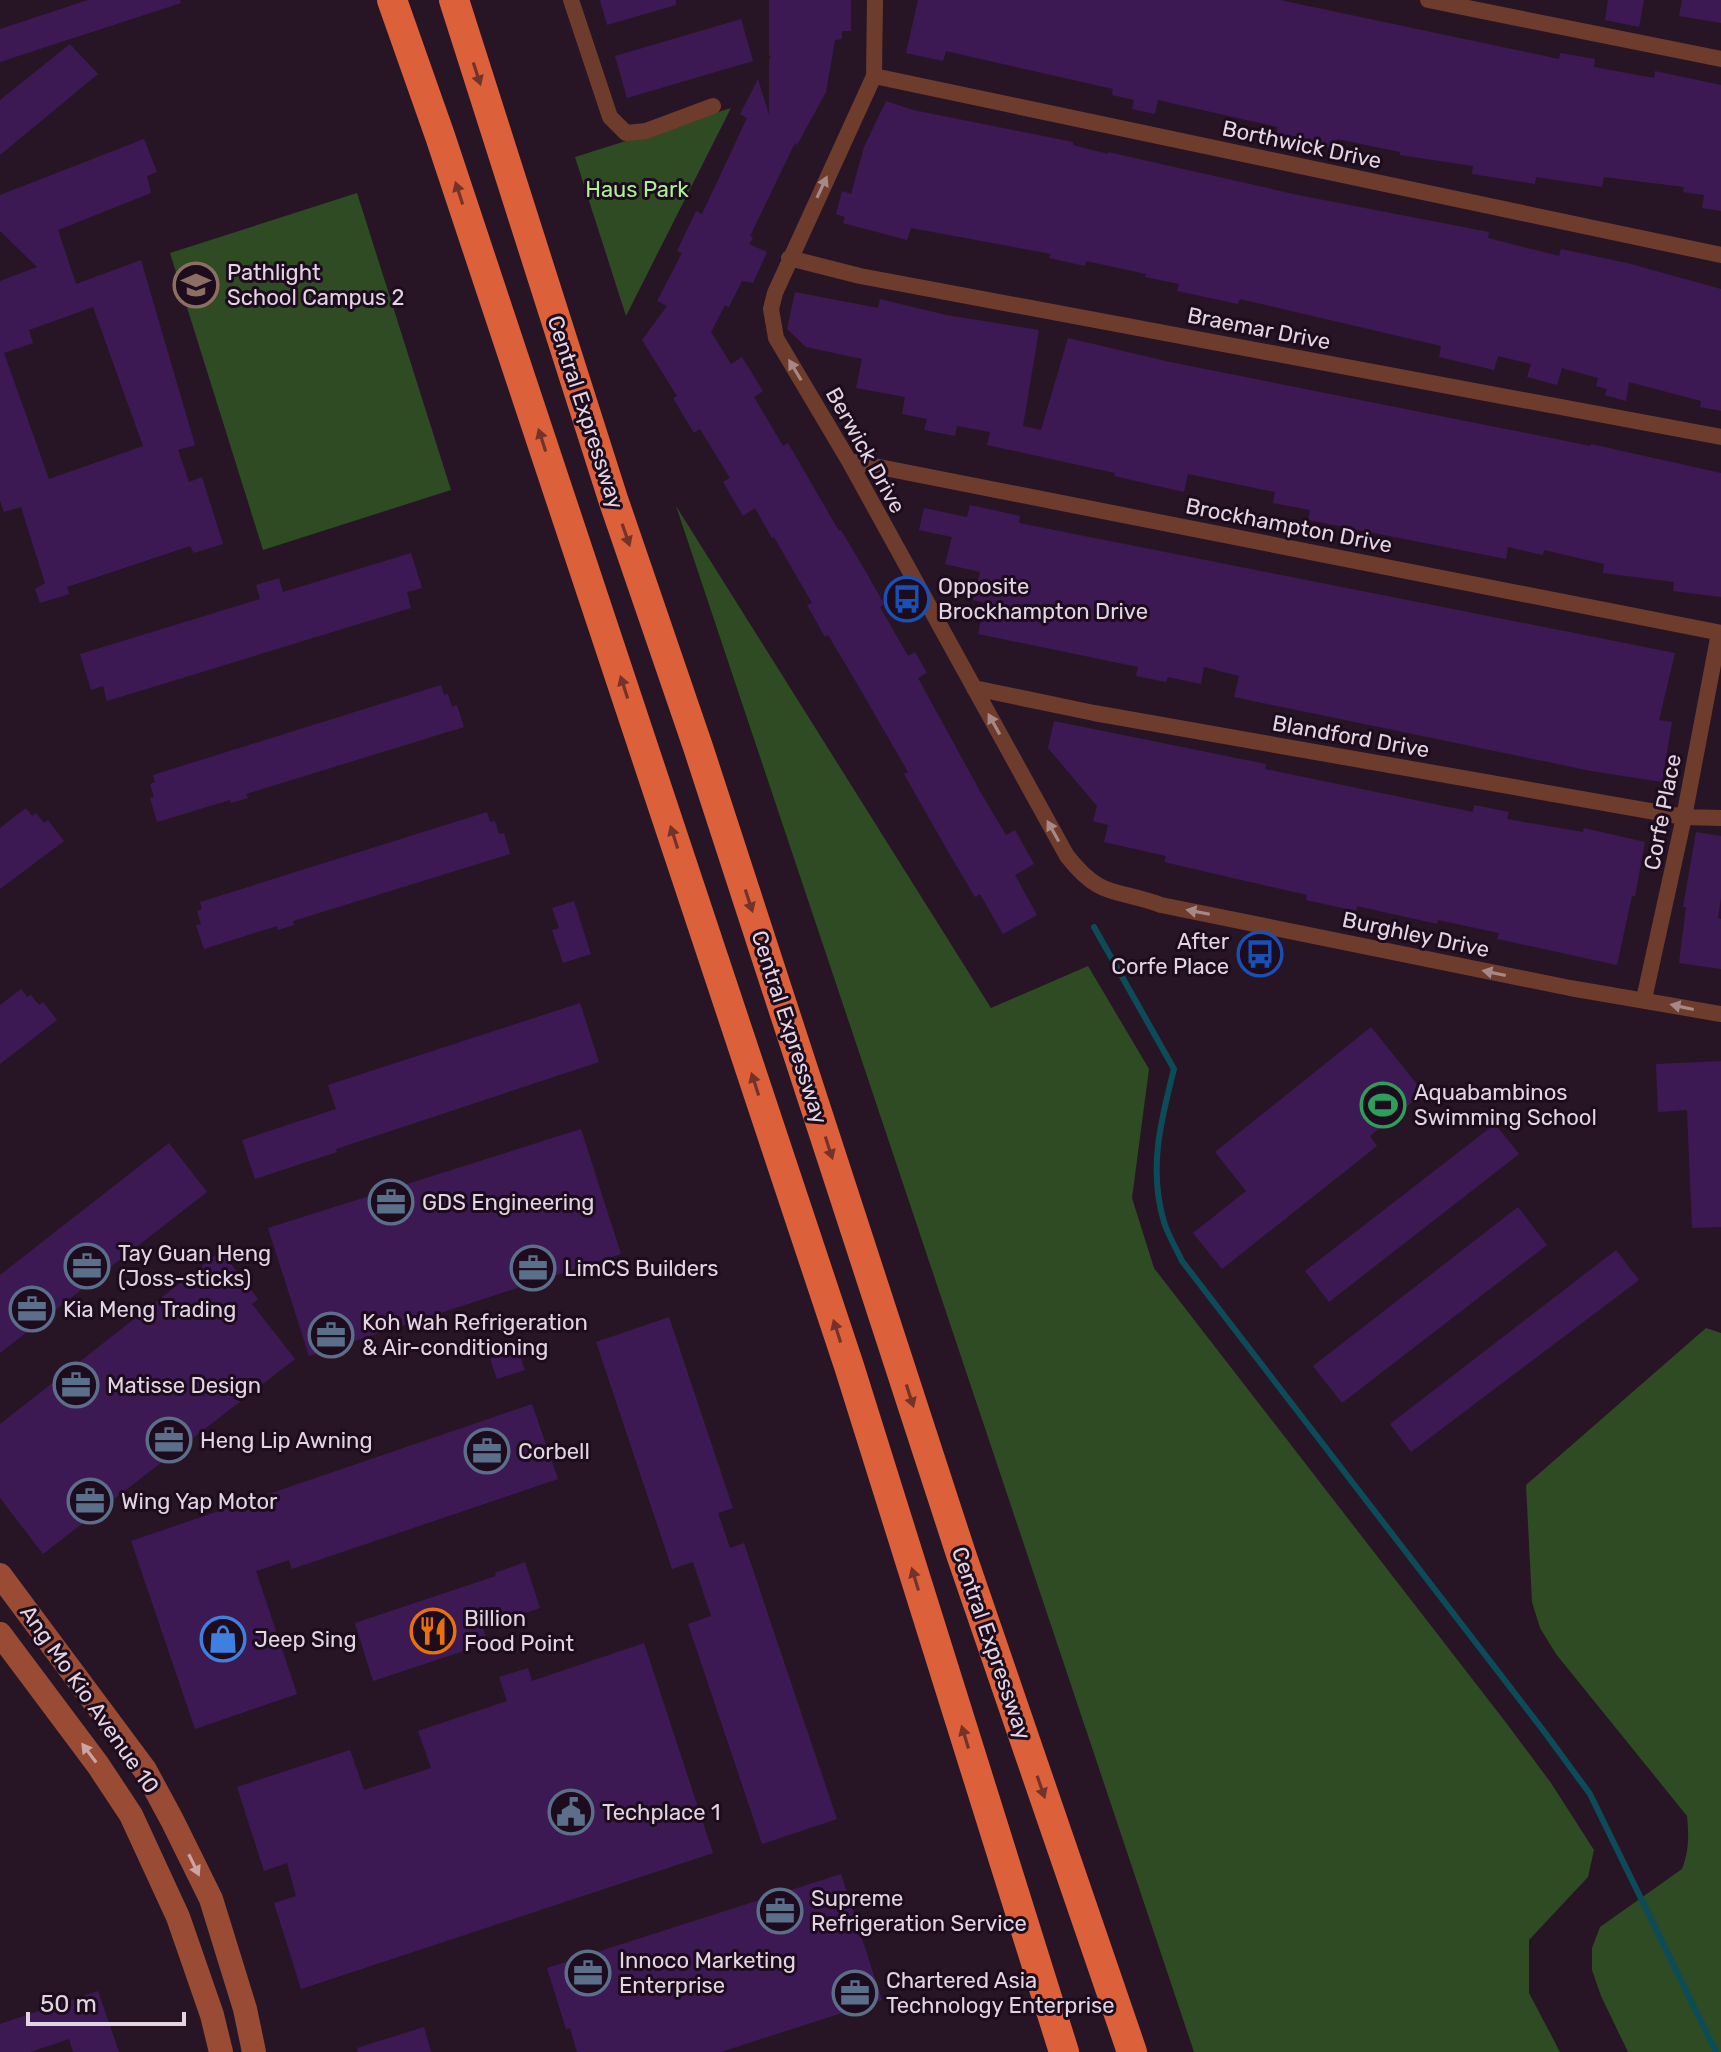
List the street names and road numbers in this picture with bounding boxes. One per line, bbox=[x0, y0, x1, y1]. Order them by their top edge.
street label: Borthwick Drive bbox=[1220, 114, 1384, 175]
street label: Braemar Drive bbox=[1185, 301, 1333, 356]
street label: Central Expressway bbox=[541, 312, 630, 512]
street label: Berwick Drive bbox=[820, 382, 911, 518]
street label: Brockhampton Drive bbox=[1183, 492, 1395, 559]
street label: Blandford Drive bbox=[1270, 709, 1432, 764]
street label: Corfe Place bbox=[1638, 752, 1687, 872]
street label: Burghley Drive bbox=[1340, 906, 1492, 963]
street label: Central Expressway bbox=[745, 927, 834, 1127]
street label: Central Expressway bbox=[946, 1543, 1037, 1743]
street label: Ang Mo Kio Avenue 10 bbox=[14, 1600, 165, 1799]

